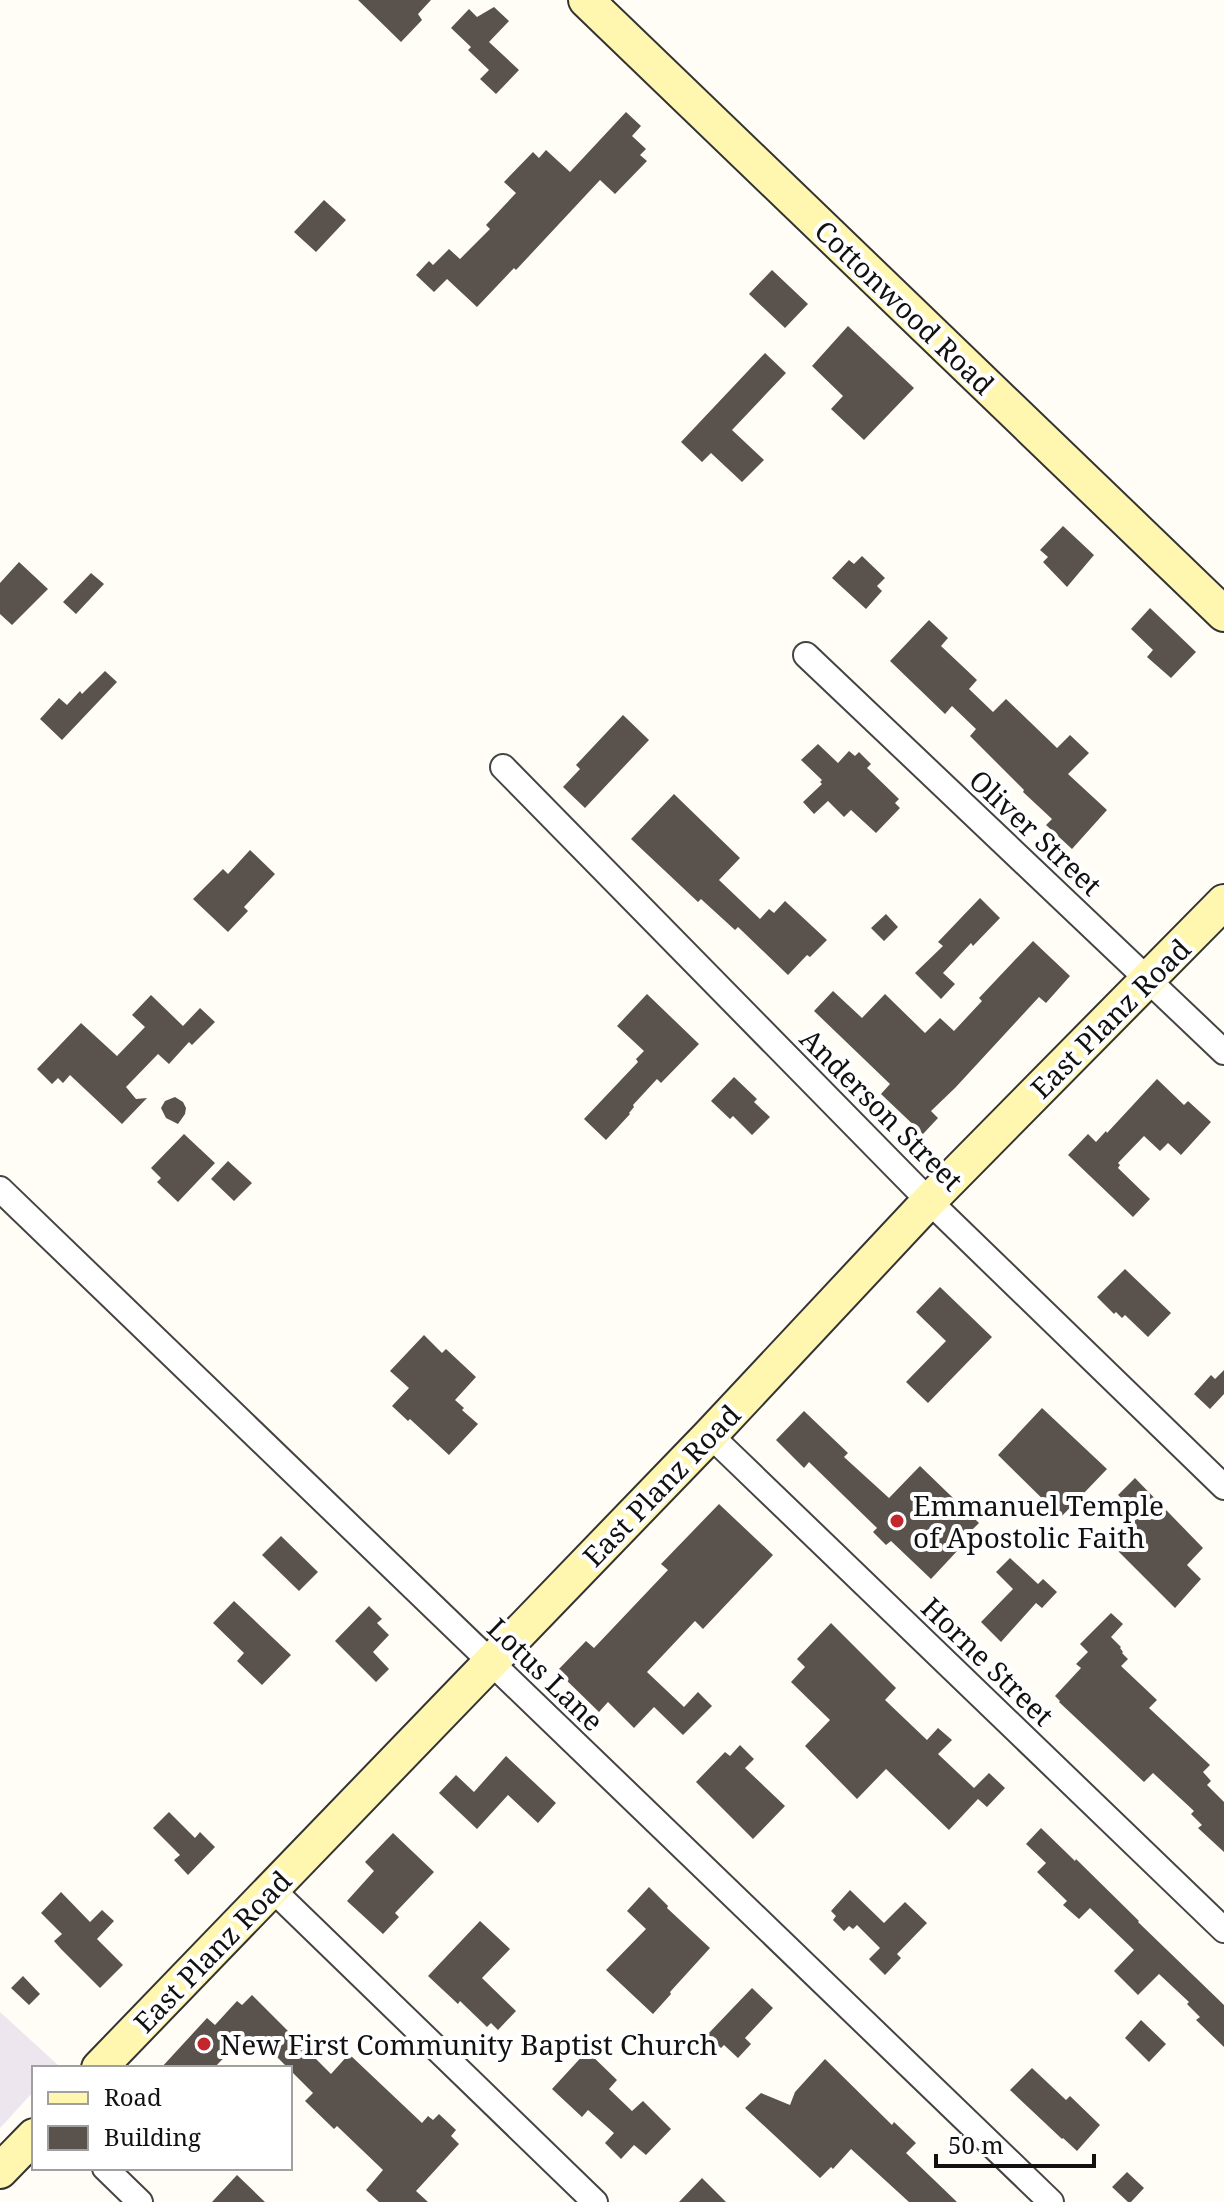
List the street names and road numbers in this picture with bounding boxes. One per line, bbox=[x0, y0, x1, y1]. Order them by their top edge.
street label: Cottonwood Road bbox=[807, 211, 1003, 403]
street label: Oliver Street bbox=[962, 761, 1111, 903]
street label: East Planz Road bbox=[1022, 930, 1198, 1106]
street label: Anderson Street bbox=[792, 1019, 972, 1199]
street label: East Planz Road bbox=[574, 1396, 748, 1574]
street label: Horne Street bbox=[914, 1588, 1062, 1734]
street label: Lotus Lane bbox=[480, 1609, 612, 1739]
street label: East Planz Road bbox=[125, 1862, 299, 2040]

